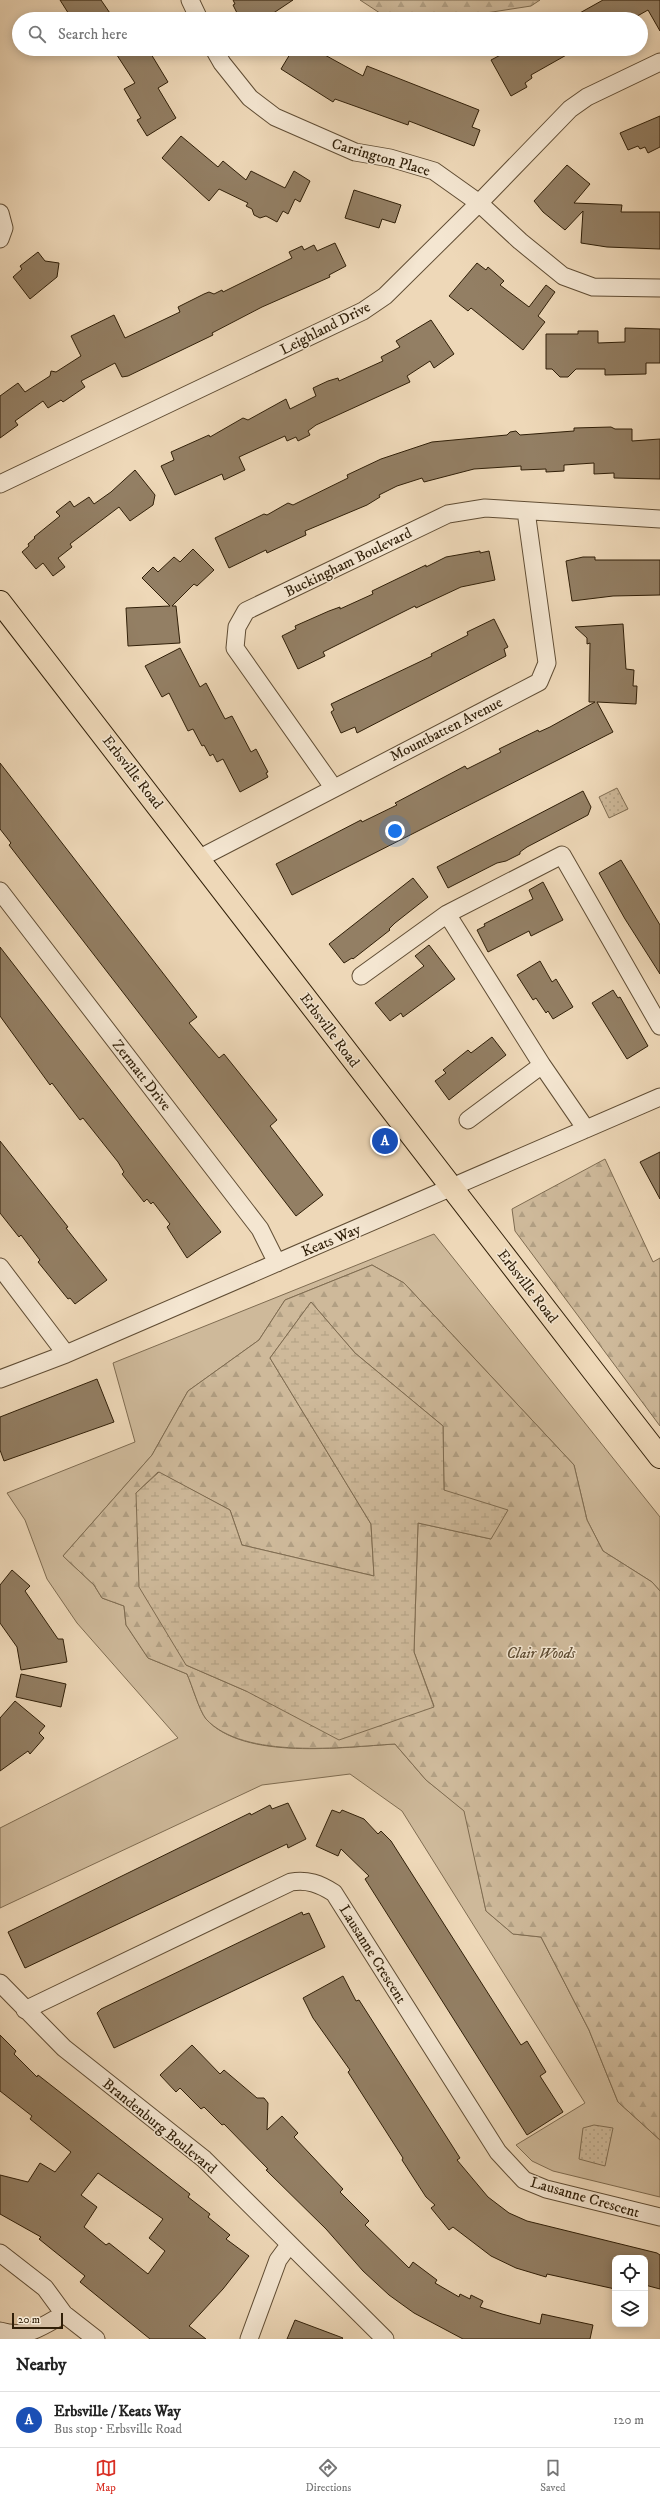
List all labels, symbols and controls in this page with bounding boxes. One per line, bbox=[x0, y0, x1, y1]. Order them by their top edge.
search box bbox=[12, 12, 648, 56]
icon: search bbox=[26, 23, 48, 45]
text: Search here bbox=[58, 25, 127, 44]
street label: Carrington Place bbox=[329, 134, 432, 181]
street label: Leighland Drive bbox=[277, 298, 374, 359]
street label: Buckingham Boulevard bbox=[282, 523, 415, 601]
street label: Mountbatten Avenue bbox=[387, 693, 506, 766]
street label: Erbsville Road bbox=[98, 732, 168, 813]
your location bbox=[385, 821, 405, 841]
street label: Erbsville Road bbox=[295, 989, 364, 1072]
street label: Zermatt Drive bbox=[108, 1036, 175, 1115]
pin: A bbox=[372, 1126, 398, 1156]
street label: Keats Way bbox=[299, 1219, 364, 1261]
street label: Erbsville Road bbox=[493, 1246, 563, 1327]
park label: Clair Woods bbox=[507, 1644, 576, 1663]
street label: Lausanne Crescent bbox=[335, 1901, 411, 2007]
street label: Brandenburg Boulevard bbox=[99, 2074, 221, 2179]
street label: Lausanne Crescent bbox=[528, 2173, 642, 2222]
map controls bbox=[612, 2255, 648, 2327]
button: locate bbox=[612, 2255, 648, 2291]
button: layers bbox=[612, 2291, 648, 2327]
scale bar bbox=[12, 2311, 63, 2330]
text: 20 m bbox=[18, 2313, 40, 2327]
text: Nearby bbox=[16, 2354, 66, 2376]
text: Erbsville / Keats Way bbox=[54, 2402, 181, 2421]
text: A bbox=[25, 2412, 33, 2428]
text: 120 m bbox=[613, 2412, 644, 2428]
text: Bus stop · Erbsville Road bbox=[54, 2421, 182, 2437]
tab: Map bbox=[95, 2457, 117, 2495]
tab: Directions bbox=[306, 2457, 351, 2495]
tab: Saved bbox=[540, 2457, 565, 2495]

